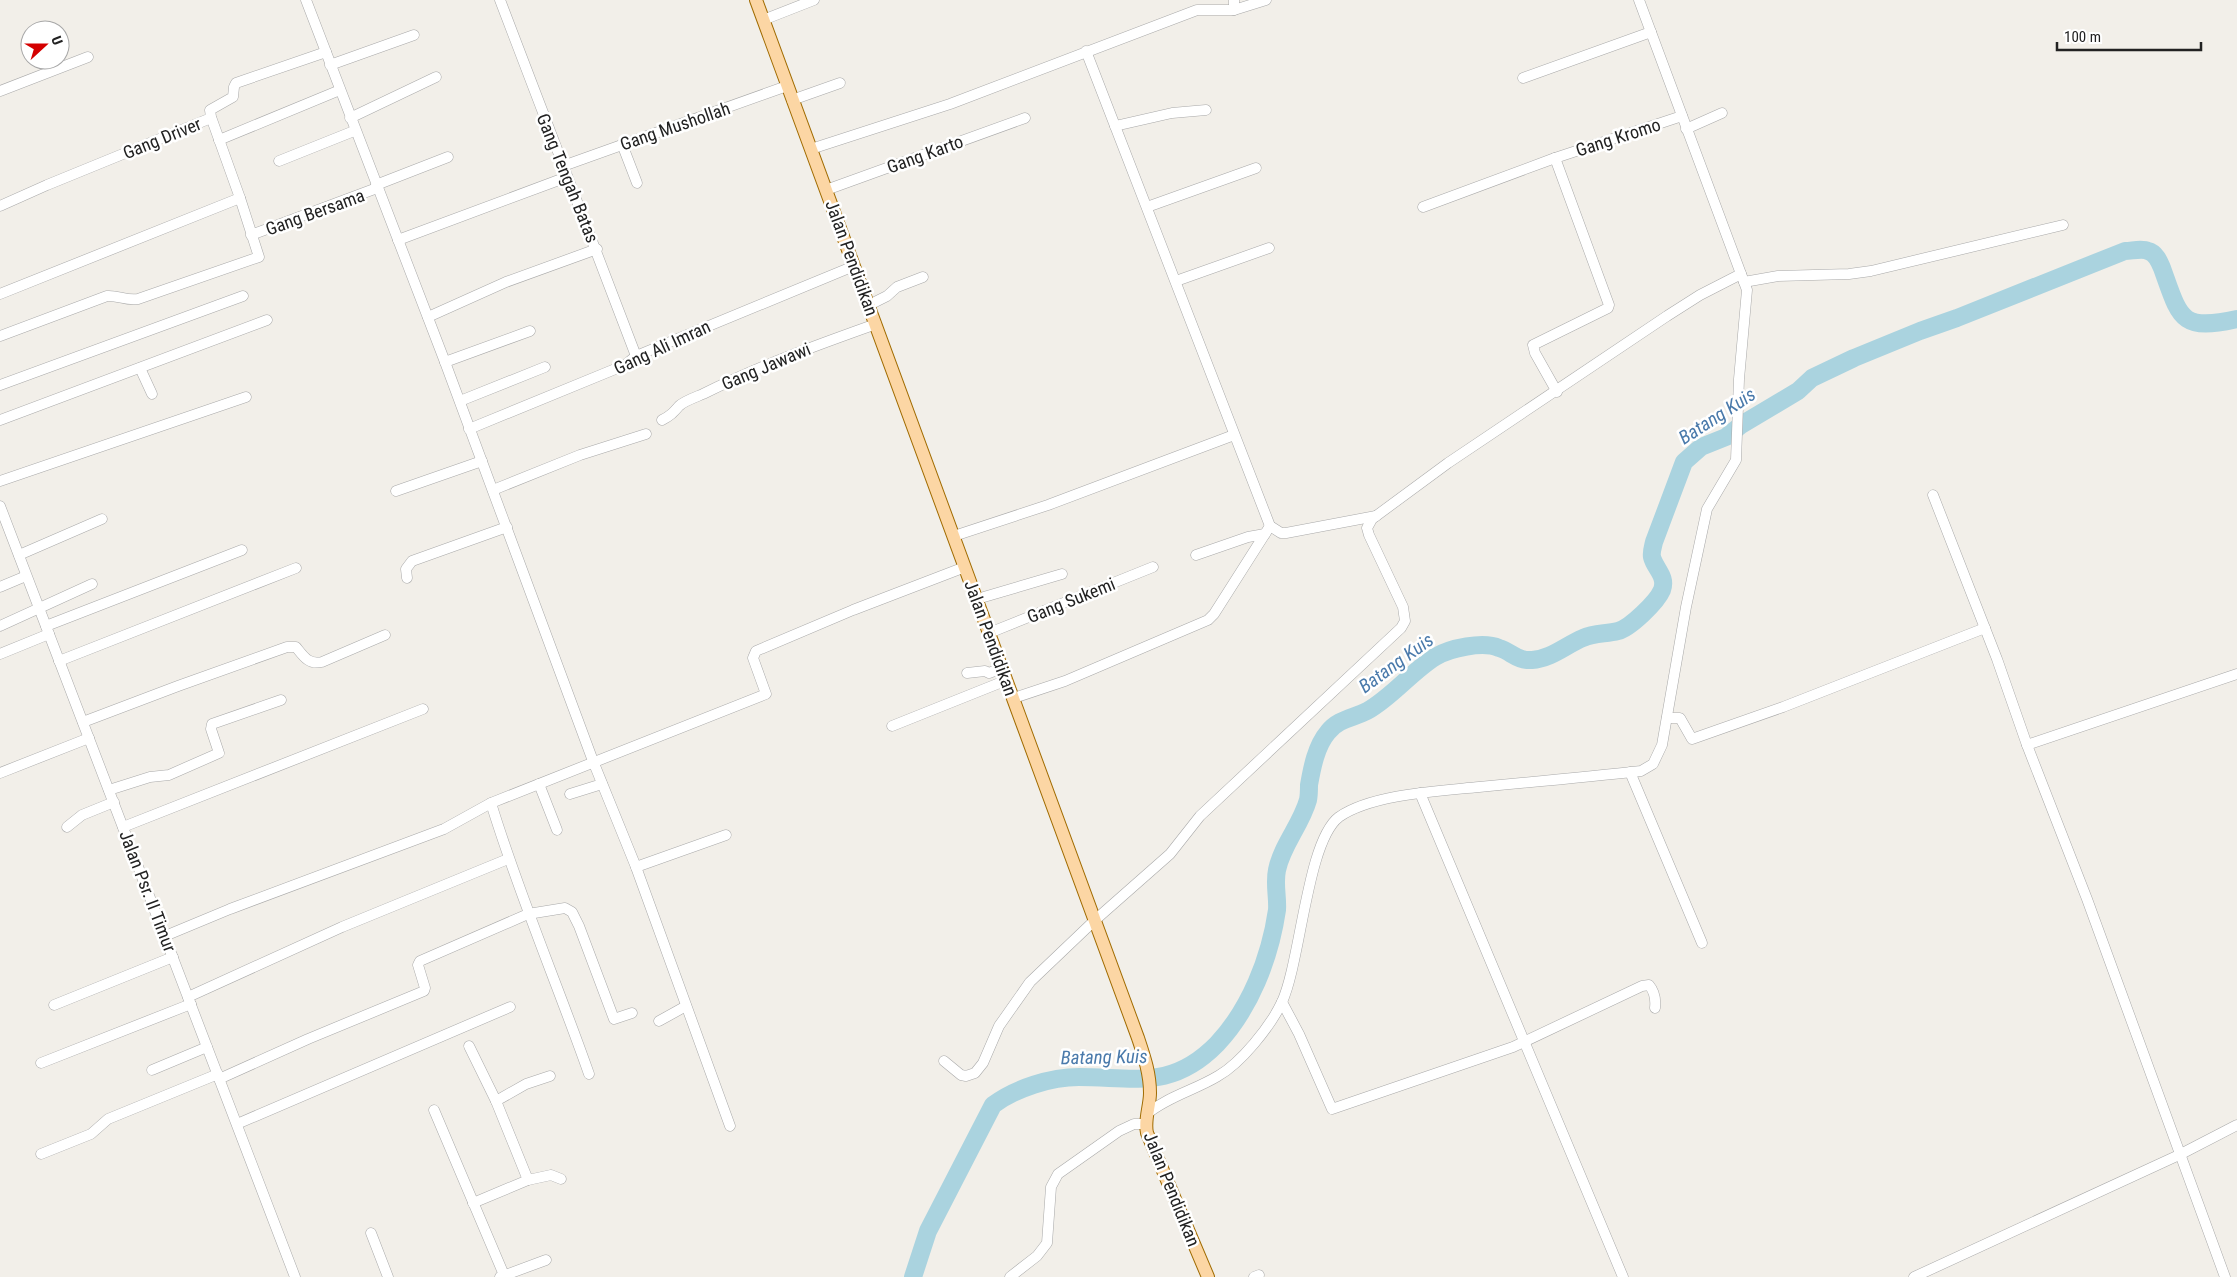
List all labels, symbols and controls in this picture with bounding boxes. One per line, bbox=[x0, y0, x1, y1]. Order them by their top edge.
north arrow bbox=[20, 20, 70, 70]
scale bar bbox=[2057, 20, 2201, 52]
text: 100 m bbox=[2064, 28, 2101, 46]
text: U bbox=[48, 34, 66, 47]
street label: Gang Mushollah bbox=[617, 97, 733, 155]
street label: Gang Tengah Batas bbox=[533, 110, 603, 246]
street label: Gang Driver bbox=[120, 113, 205, 163]
street label: Gang Kromo bbox=[1573, 113, 1663, 161]
street label: Gang Karto bbox=[884, 131, 966, 177]
street label: Gang Bersama bbox=[263, 184, 367, 240]
street label: Jalan Pendidikan bbox=[821, 197, 883, 319]
street label: Gang Ali Imran bbox=[610, 315, 714, 379]
street label: Gang Jawawi bbox=[718, 338, 814, 394]
water label: Batang Kuis bbox=[1674, 383, 1760, 449]
street label: Gang Sukemi bbox=[1024, 573, 1118, 627]
street label: Jalan Pendidikan bbox=[960, 577, 1022, 699]
water label: Batang Kuis bbox=[1354, 628, 1438, 698]
street label: Jalan Psr. II Timur bbox=[115, 827, 181, 955]
water label: Batang Kuis bbox=[1060, 1045, 1148, 1069]
street label: Jalan Pendidikan bbox=[1140, 1129, 1204, 1249]

